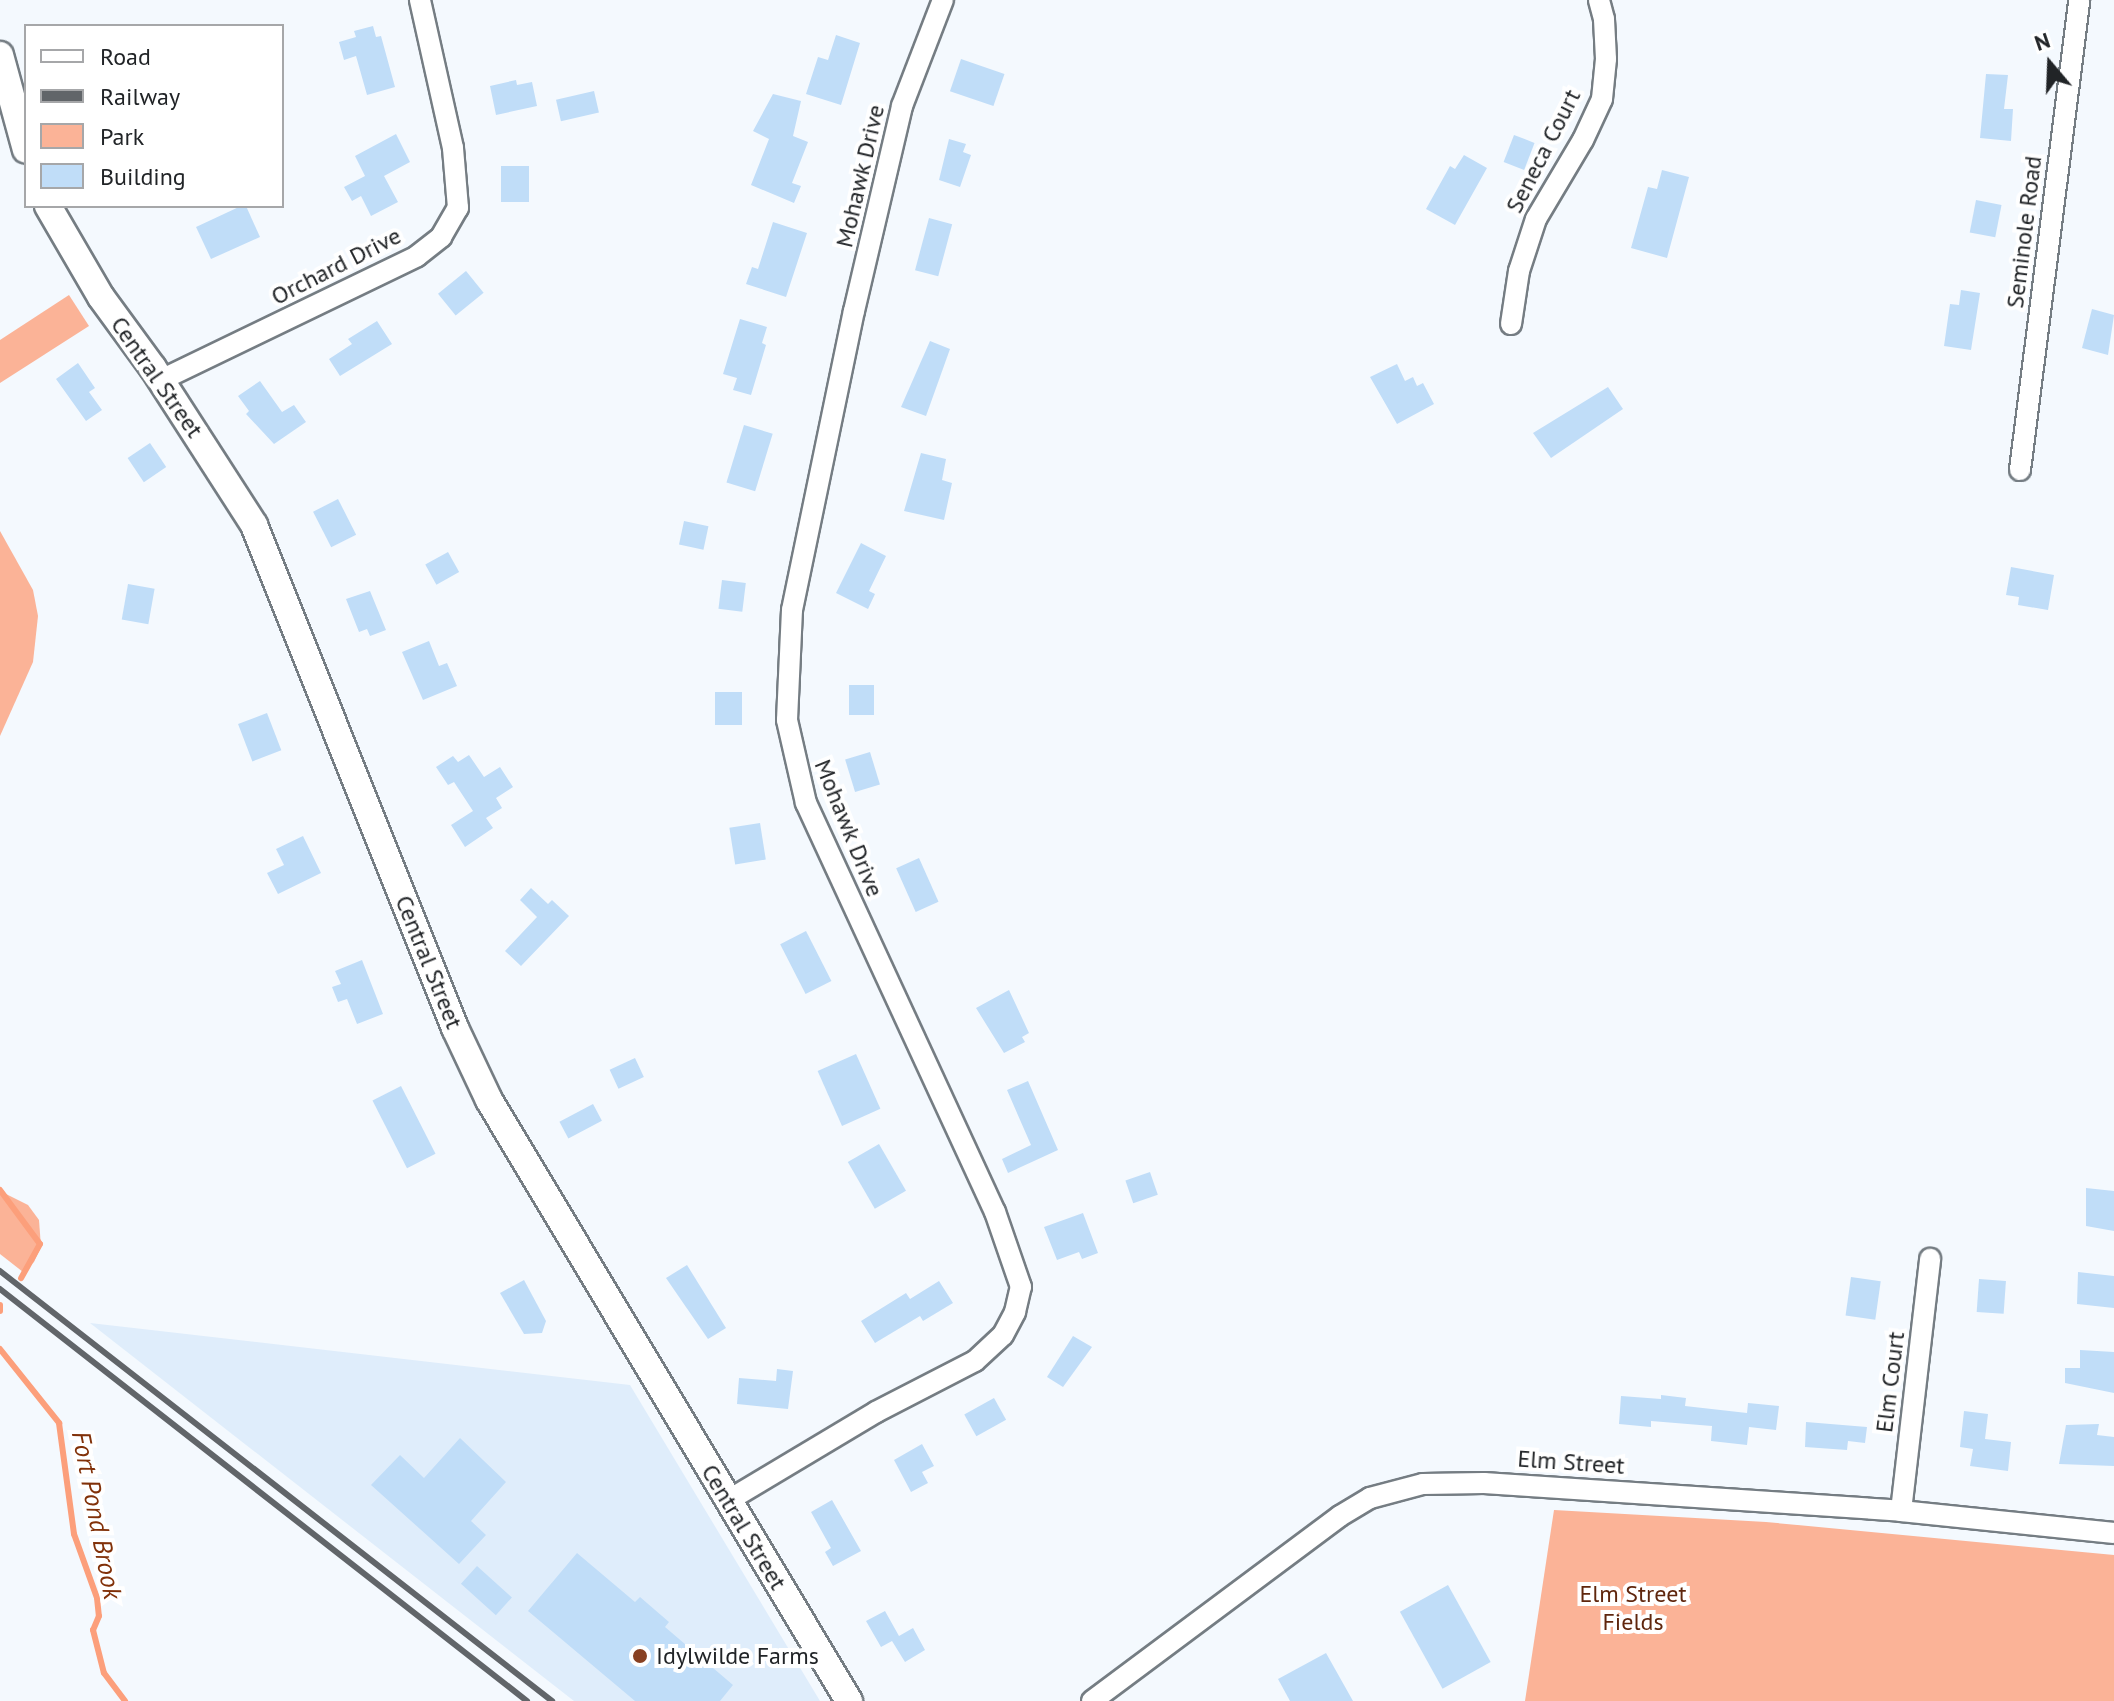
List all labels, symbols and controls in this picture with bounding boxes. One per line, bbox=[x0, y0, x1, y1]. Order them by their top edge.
legend bbox=[24, 24, 284, 208]
north arrow bbox=[2010, 24, 2090, 104]
text: N bbox=[2031, 26, 2054, 57]
text: Road bbox=[100, 41, 151, 72]
text: Railway bbox=[100, 81, 180, 112]
street label: Seneca Court bbox=[1500, 84, 1586, 218]
street label: Mohawk Drive bbox=[830, 102, 890, 250]
text: Park bbox=[100, 121, 144, 152]
street label: Seminole Road bbox=[2000, 154, 2048, 310]
text: Building bbox=[100, 161, 186, 192]
street label: Orchard Drive bbox=[266, 221, 406, 311]
street label: Central Street bbox=[105, 311, 209, 443]
street label: Mohawk Drive bbox=[808, 755, 890, 901]
street label: Central Street bbox=[389, 891, 469, 1033]
street label: Elm Court bbox=[1870, 1330, 1910, 1434]
water label: Fort Pond Brook bbox=[65, 1428, 129, 1602]
street label: Elm Street bbox=[1517, 1444, 1625, 1480]
street label: Central Street bbox=[695, 1459, 793, 1595]
park label: Elm Street Fields bbox=[1579, 1580, 1687, 1636]
place label: Idylwilde Farms bbox=[656, 1642, 819, 1670]
marker: Idylwilde Farms bbox=[631, 1647, 649, 1665]

